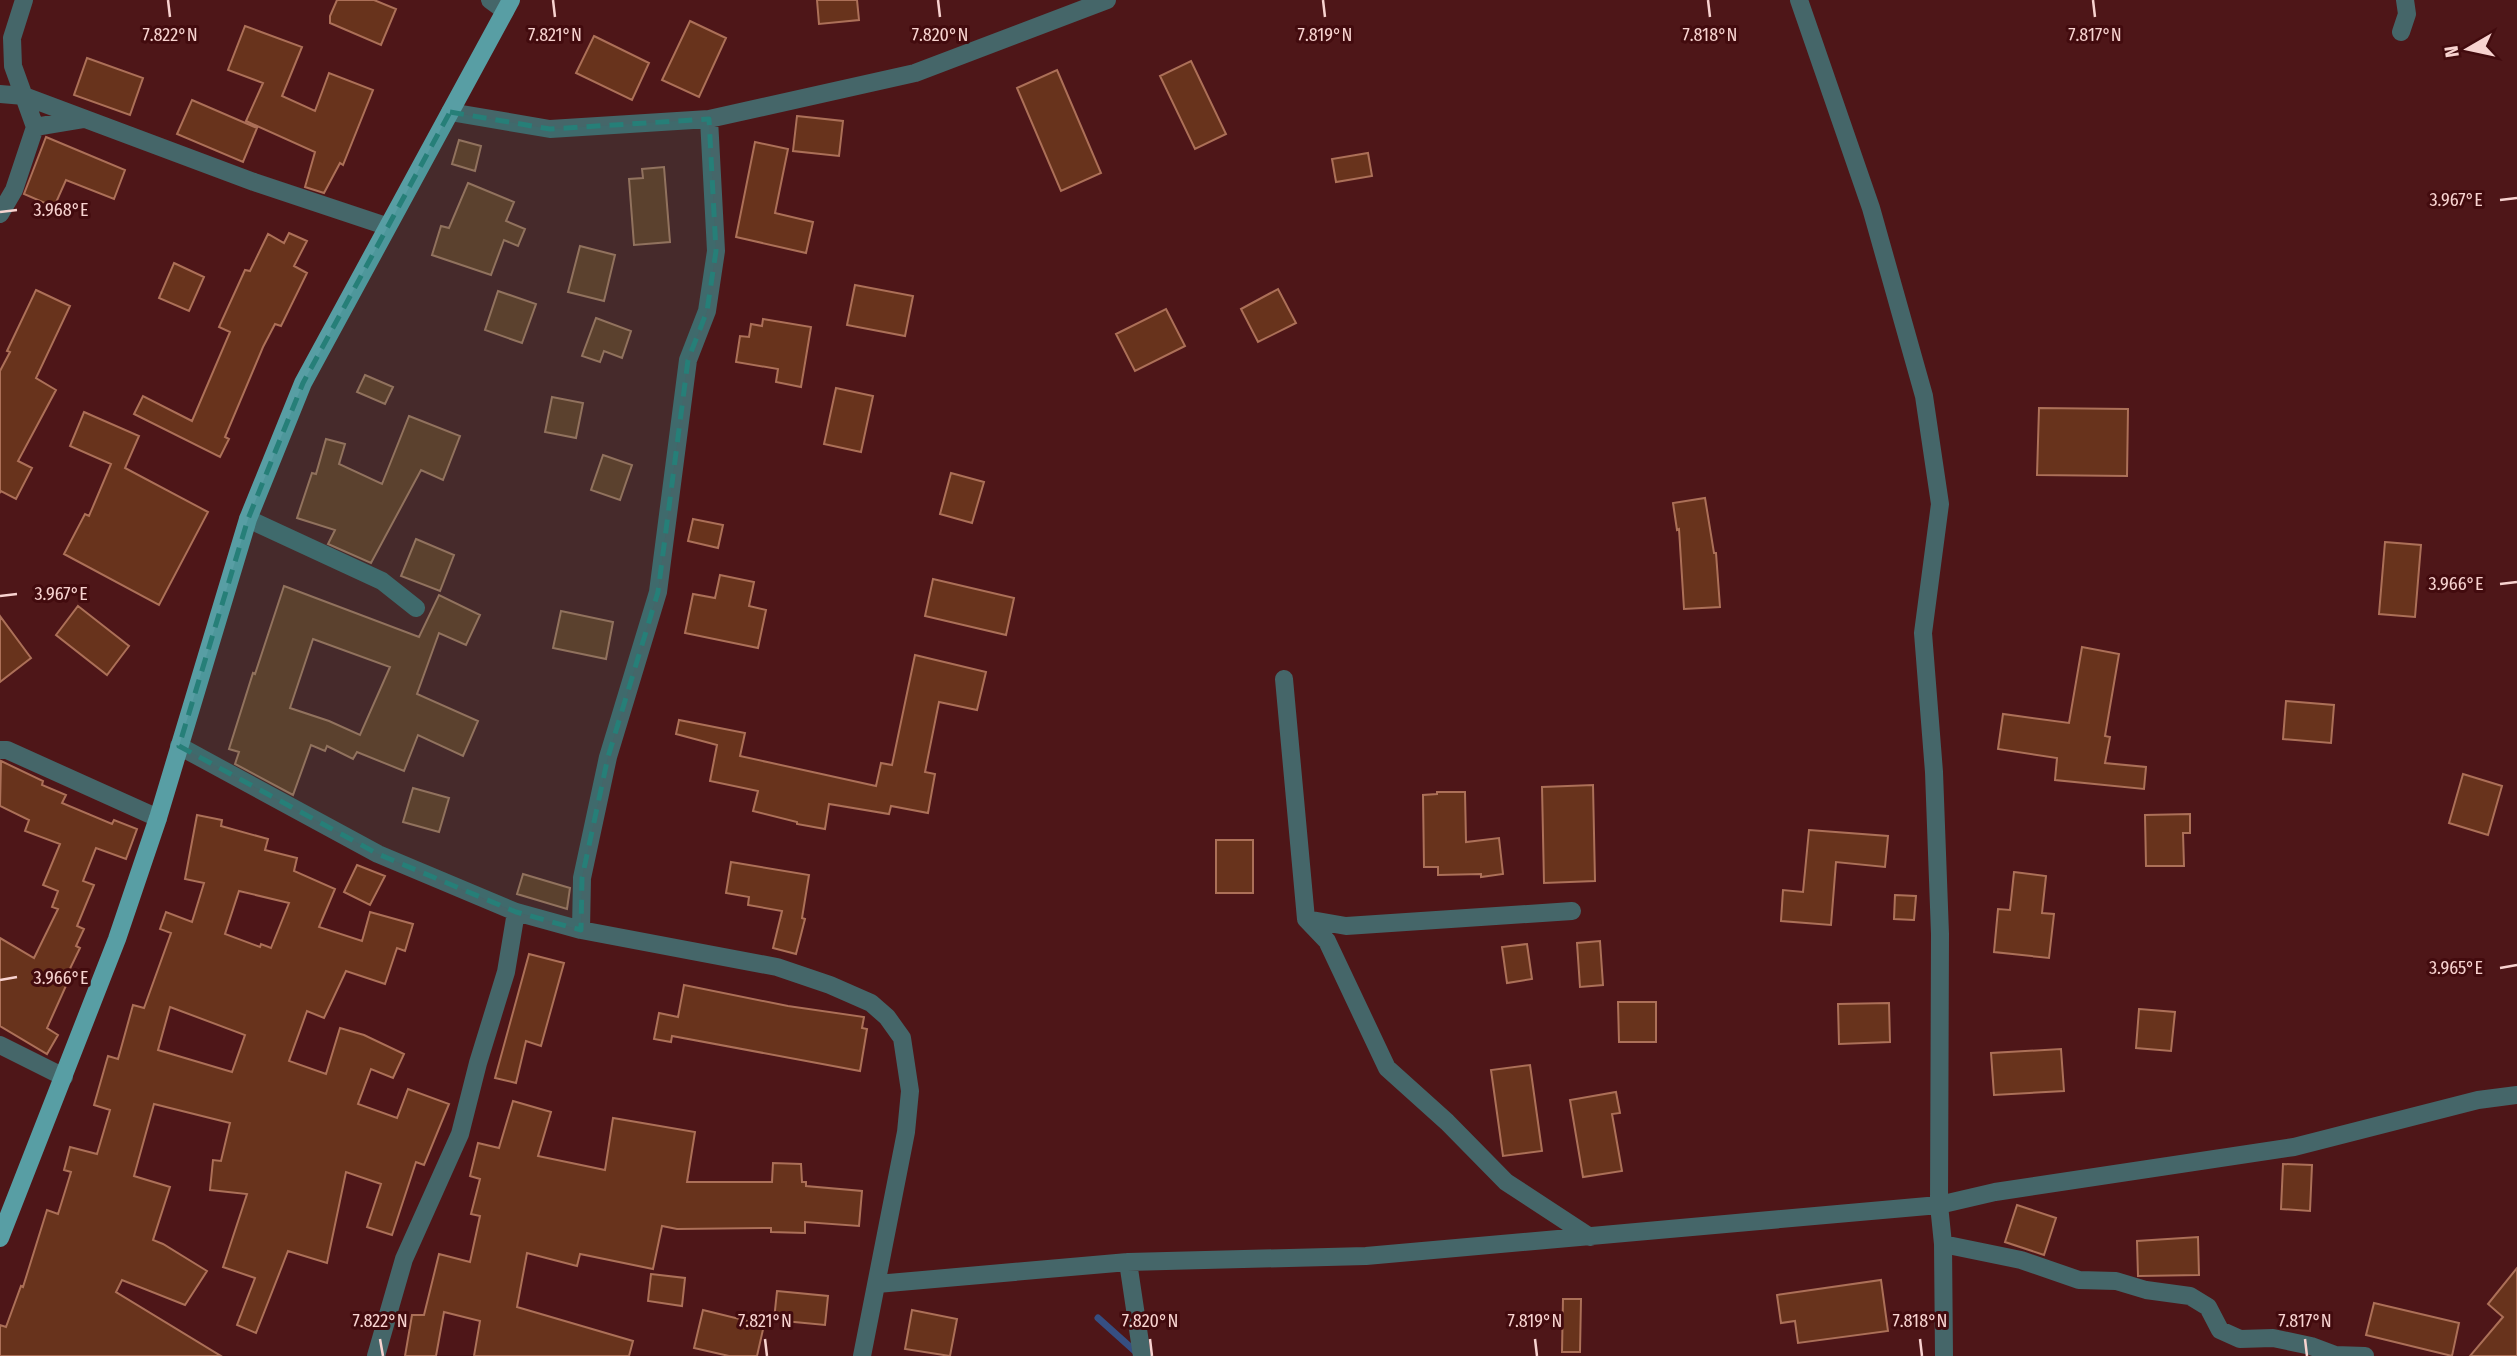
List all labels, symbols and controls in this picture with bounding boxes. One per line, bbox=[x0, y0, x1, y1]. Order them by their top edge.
north arrow bbox=[2433, 14, 2503, 84]
text: 7.822°N bbox=[142, 24, 198, 46]
text: 7.821°N bbox=[528, 24, 582, 46]
text: 7.820°N bbox=[912, 24, 968, 46]
text: 7.819°N bbox=[1298, 24, 1352, 46]
text: 7.818°N bbox=[1682, 24, 1738, 46]
text: 7.817°N bbox=[2068, 24, 2122, 46]
text: N bbox=[2439, 44, 2464, 59]
text: 3.967°E bbox=[2429, 189, 2483, 211]
text: 3.968°E bbox=[33, 199, 89, 221]
text: 3.966°E bbox=[2429, 573, 2483, 595]
text: 3.967°E bbox=[34, 583, 88, 605]
text: 3.965°E bbox=[2429, 957, 2483, 979]
text: 3.966°E bbox=[34, 967, 88, 989]
text: 7.822°N bbox=[352, 1310, 408, 1332]
text: 7.821°N bbox=[738, 1310, 792, 1332]
text: 7.820°N bbox=[1122, 1310, 1178, 1332]
text: 7.819°N bbox=[1508, 1310, 1562, 1332]
text: 7.818°N bbox=[1892, 1310, 1948, 1332]
text: 7.817°N bbox=[2278, 1310, 2332, 1332]

